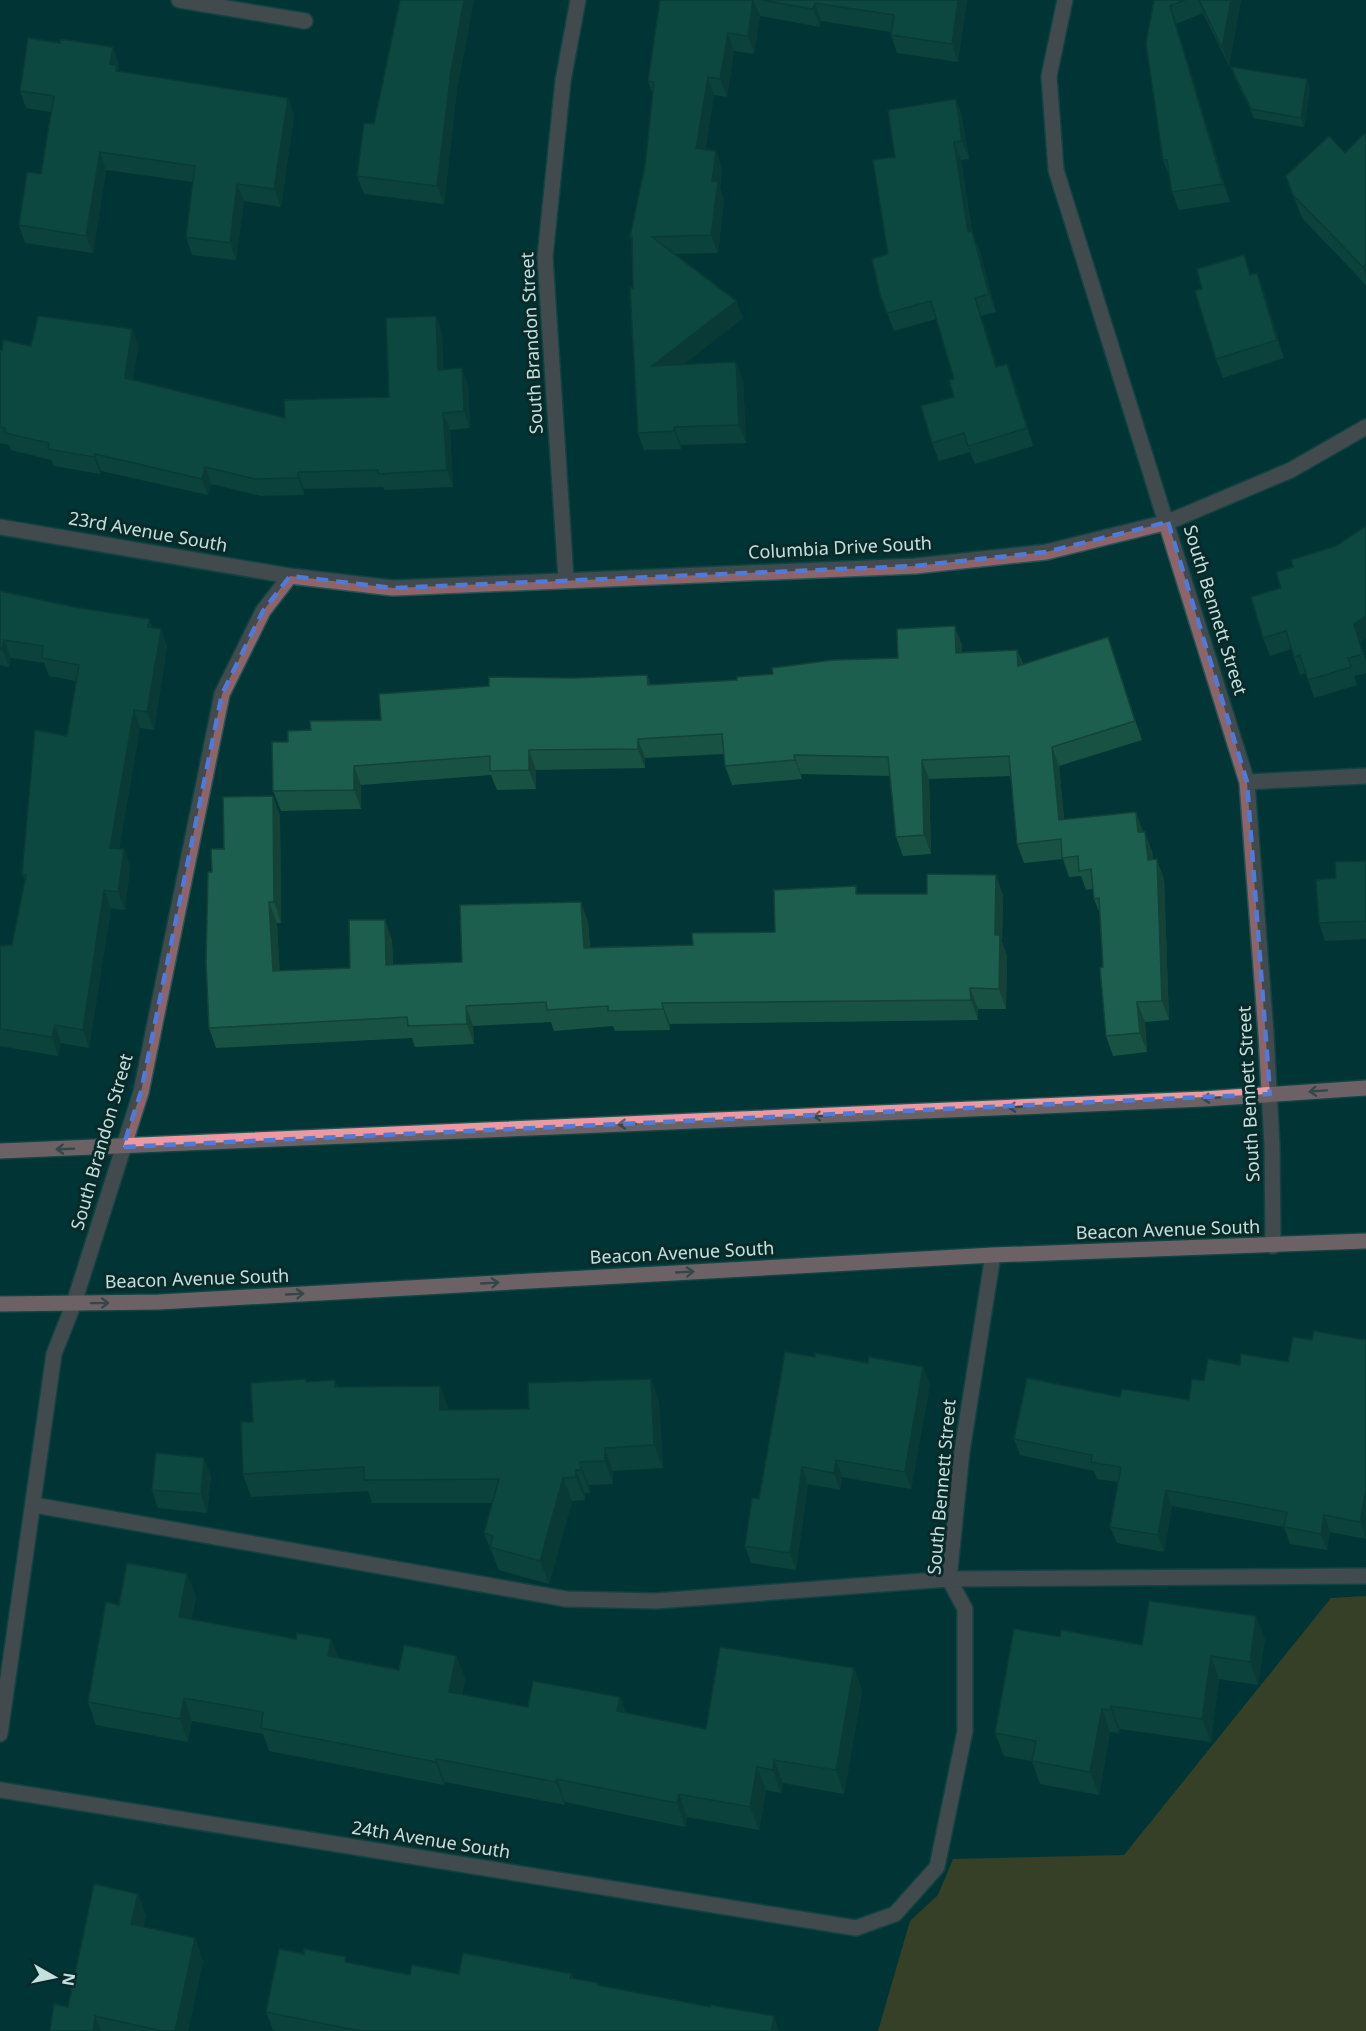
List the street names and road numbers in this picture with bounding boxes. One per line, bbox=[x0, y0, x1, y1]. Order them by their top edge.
street label: South Brandon Street bbox=[514, 251, 548, 435]
street label: 23rd Avenue South bbox=[67, 505, 229, 557]
street label: South Bennett Street bbox=[1179, 522, 1253, 698]
street label: Columbia Drive South bbox=[747, 530, 932, 564]
street label: South Bennett Street bbox=[1231, 1005, 1265, 1183]
street label: South Brandon Street bbox=[64, 1050, 138, 1233]
street label: Beacon Avenue South bbox=[1075, 1214, 1261, 1244]
street label: Beacon Avenue South bbox=[589, 1235, 775, 1269]
street label: Beacon Avenue South bbox=[104, 1263, 290, 1293]
street label: South Bennett Street bbox=[921, 1398, 961, 1576]
street label: 24th Avenue South bbox=[350, 1815, 512, 1863]

